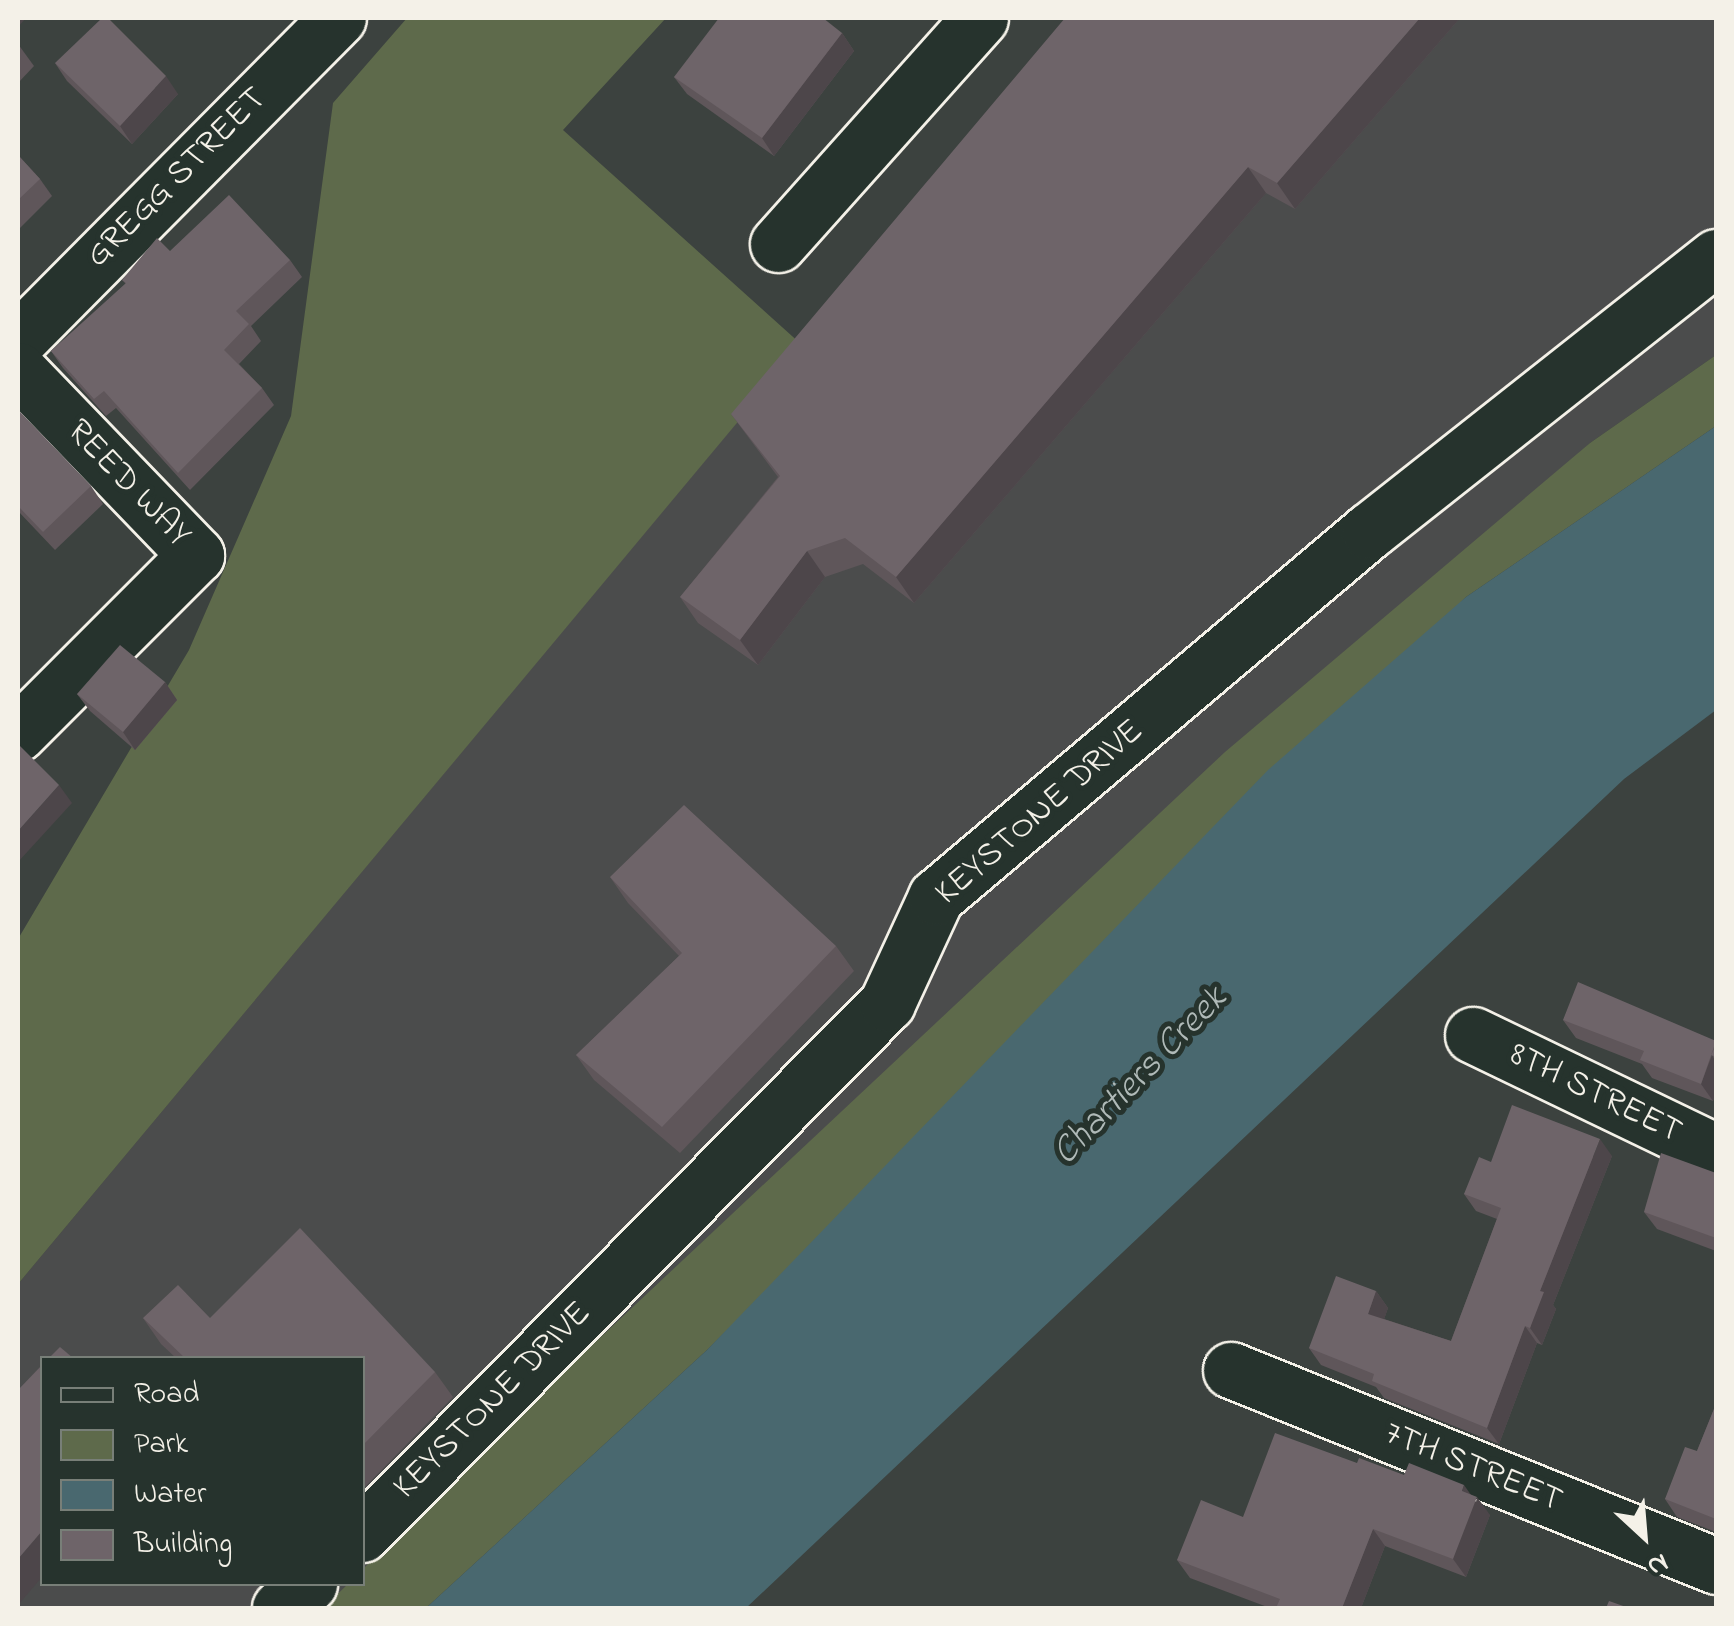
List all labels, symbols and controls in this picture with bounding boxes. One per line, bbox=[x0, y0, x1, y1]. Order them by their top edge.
street label: GREGG STREET bbox=[78, 79, 276, 277]
street label: REED WAY bbox=[57, 412, 199, 556]
street label: KEYSTONE DRIVE bbox=[927, 711, 1153, 915]
water label: Chartiers Creek bbox=[1044, 978, 1238, 1176]
street label: 8TH STREET bbox=[1502, 1034, 1688, 1154]
street label: KEYSTONE DRIVE bbox=[385, 1293, 601, 1509]
legend bbox=[40, 1356, 365, 1586]
text: Road bbox=[134, 1373, 199, 1417]
street label: 7TH STREET bbox=[1378, 1413, 1568, 1523]
text: Park bbox=[134, 1423, 188, 1467]
text: Water bbox=[134, 1473, 206, 1517]
north arrow bbox=[1594, 1486, 1694, 1586]
text: Building bbox=[134, 1523, 232, 1567]
text: N bbox=[1640, 1541, 1675, 1586]

